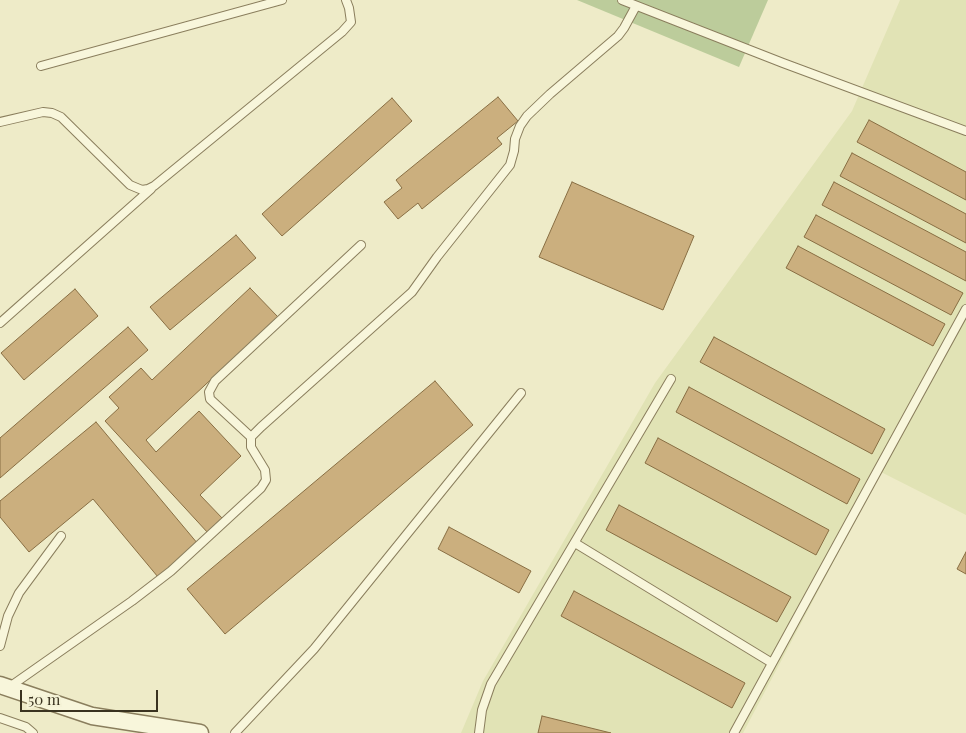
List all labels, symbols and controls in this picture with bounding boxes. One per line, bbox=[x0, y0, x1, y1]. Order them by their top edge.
scale bar bbox=[22, 680, 160, 712]
text: 50 m bbox=[28, 689, 60, 709]

